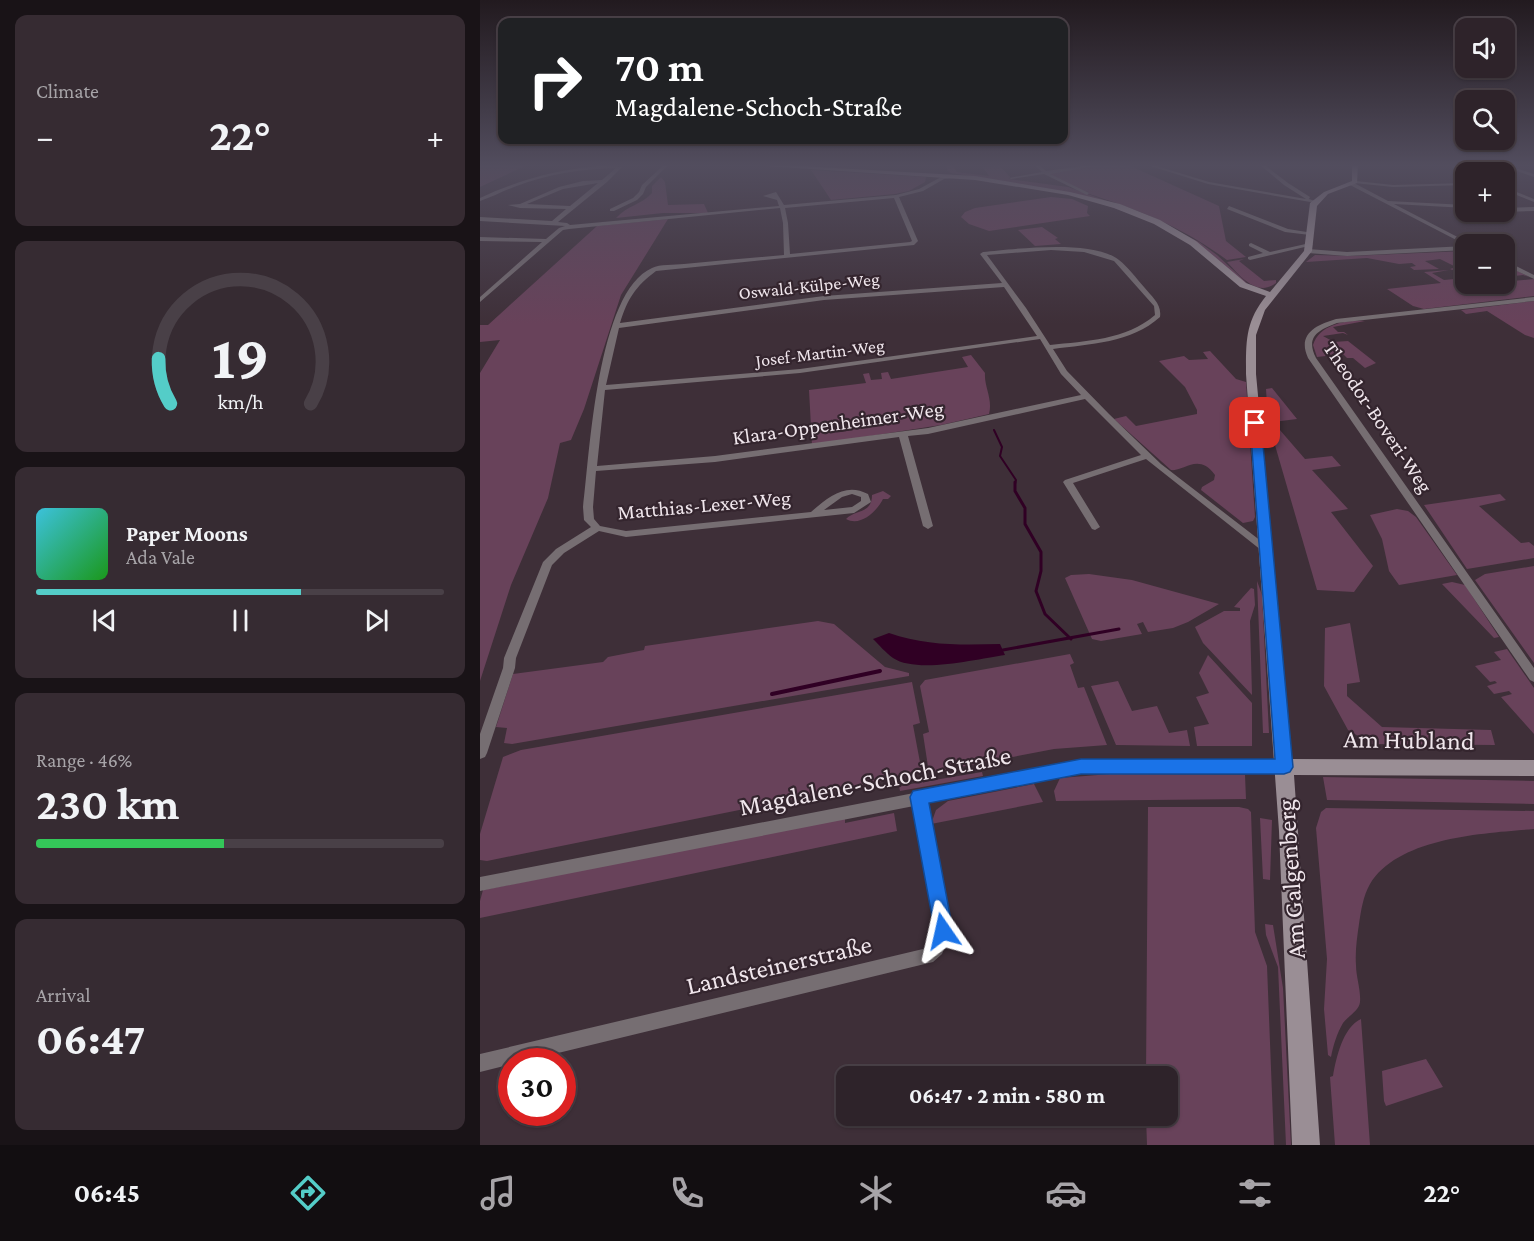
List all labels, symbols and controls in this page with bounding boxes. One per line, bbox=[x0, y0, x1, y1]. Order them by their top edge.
map controls bbox=[1455, 18, 1515, 294]
button: sound bbox=[1455, 18, 1515, 78]
icon: right bbox=[516, 42, 594, 120]
text: 70 m bbox=[615, 43, 704, 90]
text: Climate bbox=[36, 80, 99, 102]
button: search bbox=[1455, 90, 1515, 150]
text: Magdalene-Schoch-Straße bbox=[615, 92, 902, 122]
text: 22° bbox=[209, 110, 271, 160]
text: − bbox=[36, 118, 53, 155]
text: + bbox=[427, 118, 444, 155]
button: + bbox=[1455, 162, 1515, 222]
button: − bbox=[1455, 234, 1515, 294]
street label: Oswald-Külpe-Weg bbox=[738, 269, 881, 303]
text: 19 bbox=[211, 322, 269, 391]
street label: Josef-Martin-Weg bbox=[752, 335, 886, 371]
street label: Theodor-Boveri-Weg bbox=[1318, 337, 1438, 497]
text: km/h bbox=[217, 390, 264, 414]
street label: Klara-Oppenheimer-Weg bbox=[731, 396, 945, 450]
pin bbox=[1229, 397, 1280, 448]
icon: arrive bbox=[1238, 406, 1271, 439]
street label: Matthias-Lexer-Weg bbox=[616, 485, 792, 525]
text: Paper Moons bbox=[126, 521, 248, 546]
text: Ada Vale bbox=[126, 546, 195, 568]
icon: previous bbox=[88, 604, 121, 637]
icon: pause bbox=[224, 604, 257, 637]
icon: next bbox=[360, 604, 393, 637]
street label: Am Hubland bbox=[1343, 724, 1475, 756]
street label: Magdalene-Schoch-Straße bbox=[737, 740, 1013, 822]
text: Range · 46% bbox=[36, 749, 132, 771]
text: 230 km bbox=[36, 779, 179, 829]
street label: Am Galgenberg bbox=[1271, 798, 1311, 960]
position arrow bbox=[911, 899, 975, 963]
street label: Landsteinerstraße bbox=[683, 930, 875, 1000]
text: Arrival bbox=[36, 984, 90, 1006]
text: 06:47 bbox=[36, 1014, 145, 1064]
speed limit sign: 30 bbox=[498, 1048, 576, 1126]
text: 06:47 · 2 min · 580 m bbox=[909, 1083, 1105, 1108]
icon: directions bbox=[287, 1172, 329, 1214]
icon: music bbox=[477, 1172, 519, 1214]
icon: phone bbox=[666, 1172, 708, 1214]
icon: climate bbox=[855, 1172, 897, 1214]
icon: car bbox=[1045, 1172, 1087, 1214]
icon: filters bbox=[1234, 1172, 1276, 1214]
text: 06:45 bbox=[74, 1178, 140, 1208]
text: 22° bbox=[1423, 1178, 1460, 1208]

